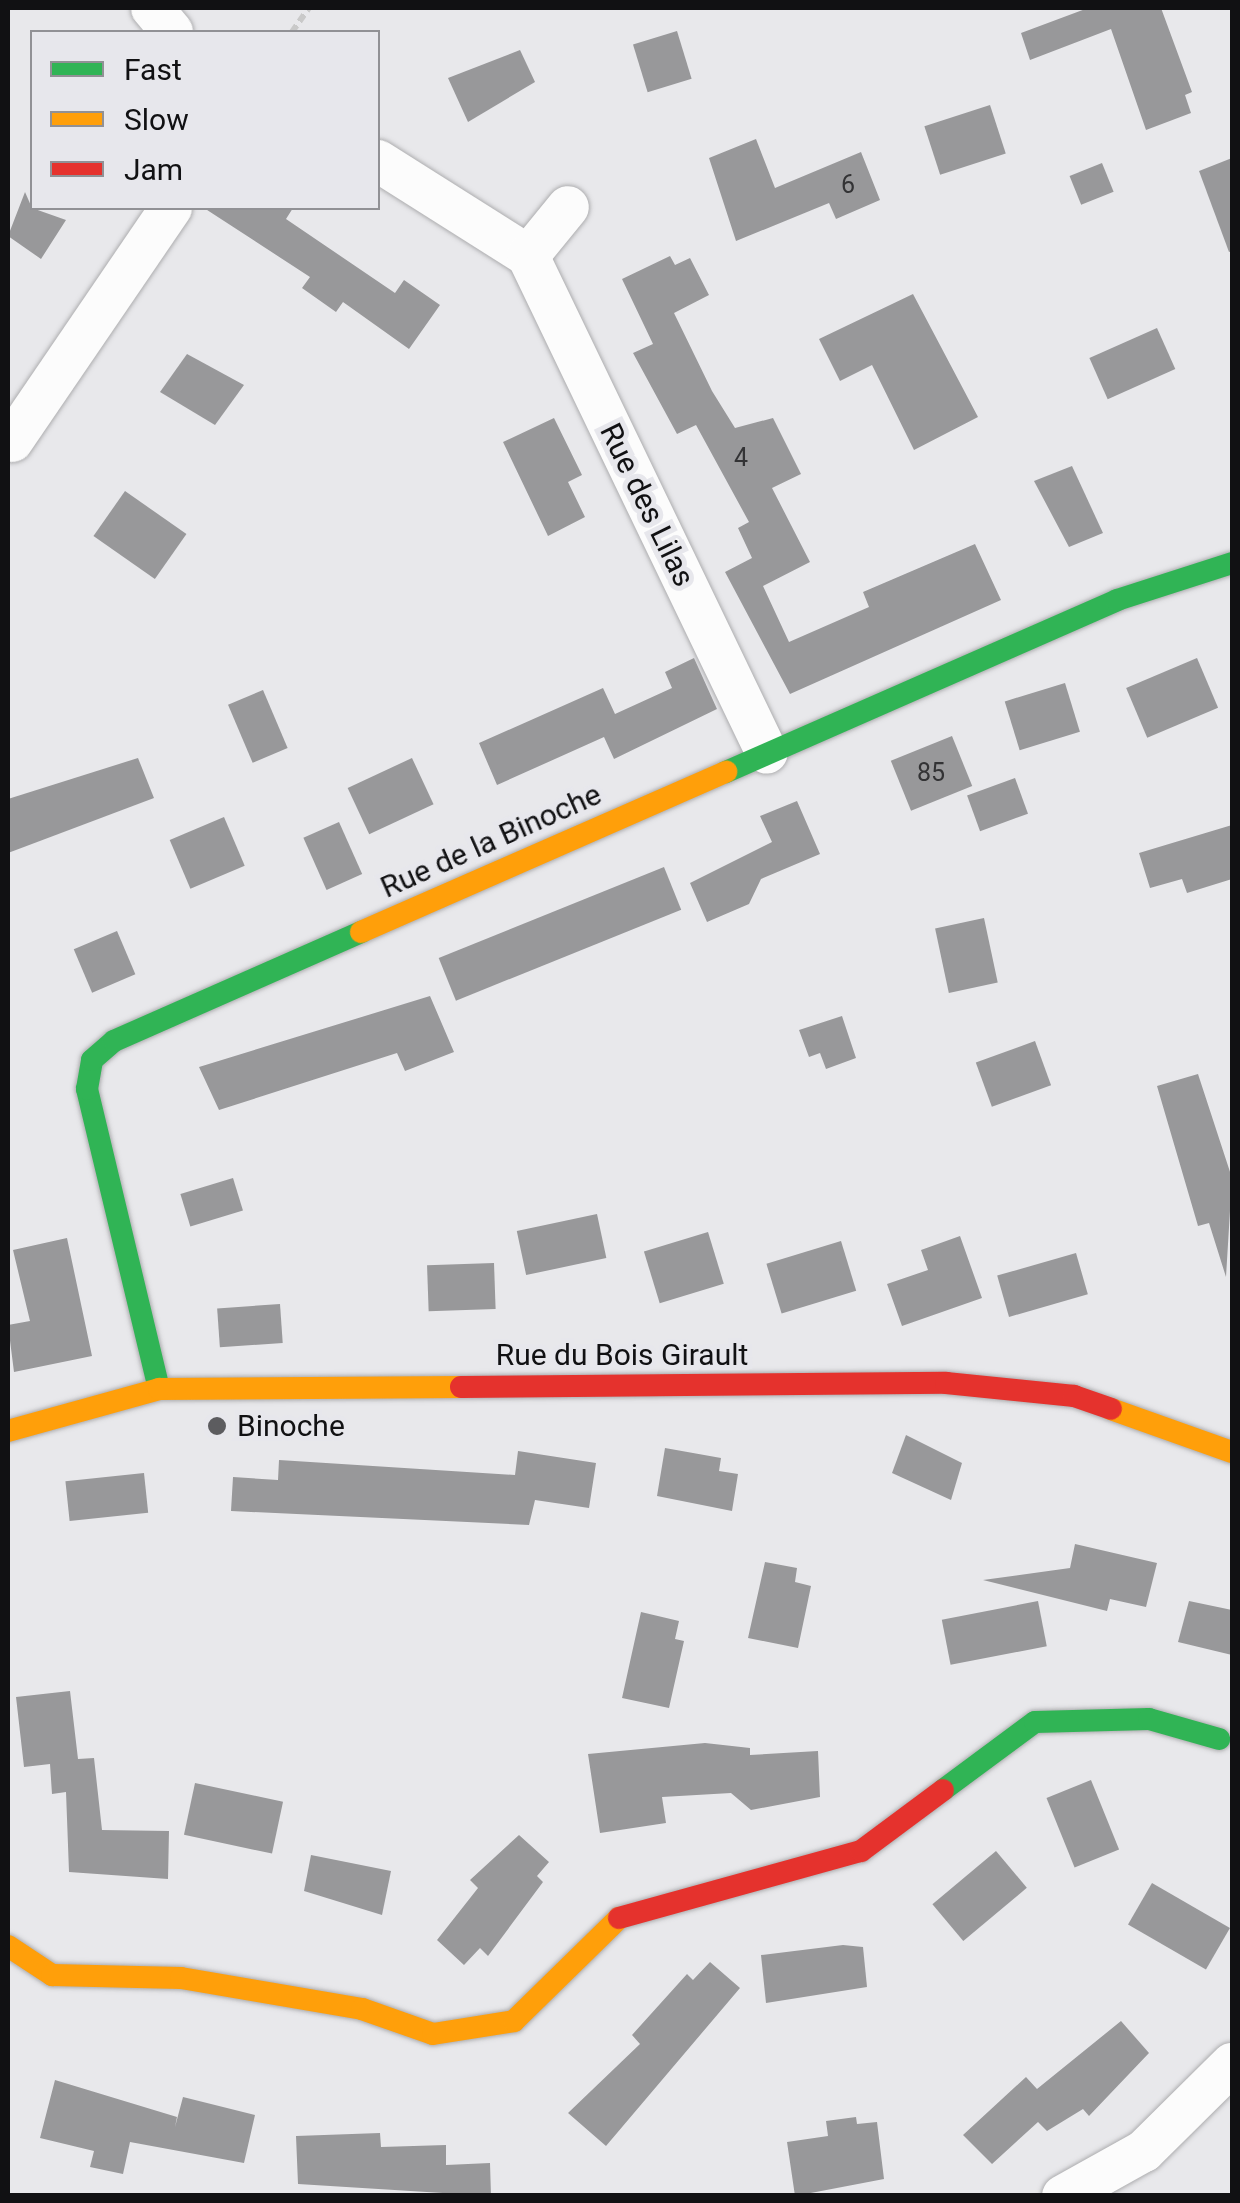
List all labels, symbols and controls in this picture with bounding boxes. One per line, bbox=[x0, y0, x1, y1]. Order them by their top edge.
legend bbox=[30, 30, 380, 210]
text: Fast bbox=[124, 52, 182, 87]
text: Slow bbox=[124, 102, 189, 137]
text: Jam bbox=[124, 152, 183, 187]
house number: 6 bbox=[841, 170, 855, 200]
street label: Rue des Lilas bbox=[592, 418, 702, 592]
house number: 4 bbox=[734, 443, 748, 473]
house number: 85 bbox=[917, 758, 945, 788]
street label: Rue de la Binoche bbox=[375, 776, 607, 906]
street label: Rue du Bois Girault bbox=[496, 1337, 748, 1373]
place label: Binoche bbox=[237, 1408, 345, 1444]
marker: Binoche bbox=[206, 1415, 228, 1437]

